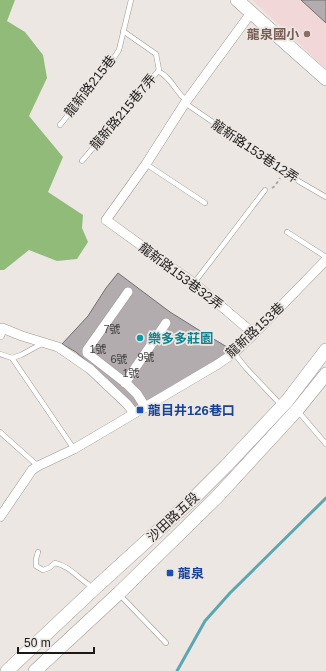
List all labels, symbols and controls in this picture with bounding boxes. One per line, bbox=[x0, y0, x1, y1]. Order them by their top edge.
place label: 龍泉國小 bbox=[247, 27, 300, 42]
marker: 龍泉國小 bbox=[302, 29, 312, 39]
street label: 龍新路215巷 bbox=[61, 52, 119, 120]
street label: 龍新路215巷7弄 bbox=[87, 71, 159, 153]
street label: 龍新路153巷12弄 bbox=[209, 116, 301, 186]
street label: 龍新路153巷32弄 bbox=[136, 240, 226, 312]
street label: 龍新路153巷 bbox=[223, 299, 287, 361]
house number: 7號 bbox=[103, 323, 121, 335]
place label: 樂多多莊園 bbox=[148, 331, 213, 346]
marker: 樂多多莊園 bbox=[135, 333, 145, 343]
house number: 1號 bbox=[89, 343, 107, 355]
house number: 9號 bbox=[137, 351, 155, 363]
house number: 6號 bbox=[110, 353, 128, 365]
house number: 1號 bbox=[122, 367, 140, 379]
place label: 龍目井126巷口 bbox=[148, 403, 235, 418]
marker: 龍目井126巷口 bbox=[135, 405, 145, 415]
street label: 沙田路五段 bbox=[144, 489, 202, 545]
place label: 龍泉 bbox=[178, 566, 204, 581]
marker: 龍泉 bbox=[165, 568, 175, 578]
scale bar bbox=[18, 629, 94, 655]
text: 50 m bbox=[24, 636, 51, 650]

